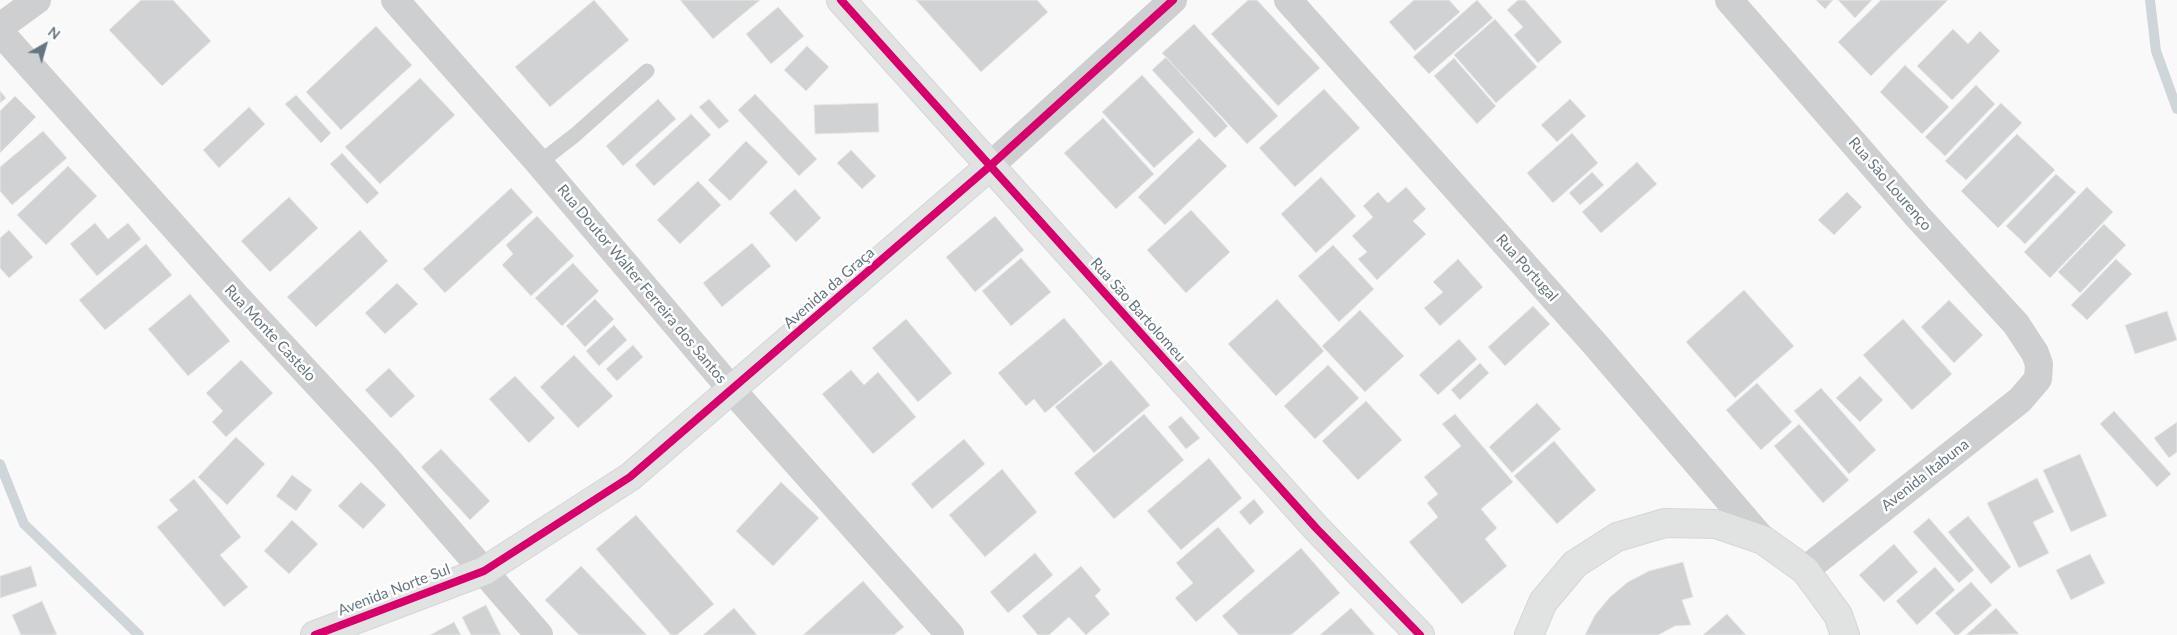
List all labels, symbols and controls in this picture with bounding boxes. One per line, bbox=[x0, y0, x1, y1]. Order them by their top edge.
north arrow bbox=[20, 20, 70, 70]
text: N bbox=[45, 23, 64, 43]
street label: Rua São Lourenço bbox=[1845, 134, 1935, 234]
street label: Rua Doutor Walter Ferreira dos Santos bbox=[553, 181, 731, 387]
street label: Rua Portugal bbox=[1492, 231, 1562, 305]
street label: Avenida da Graça bbox=[780, 244, 878, 332]
street label: Rua São Bartolomeu bbox=[1087, 254, 1189, 366]
street label: Rua Monte Castelo bbox=[221, 281, 319, 385]
street label: Avenida Itabuna bbox=[1878, 435, 1972, 515]
street label: Avenida Norte Sul bbox=[335, 560, 453, 620]

